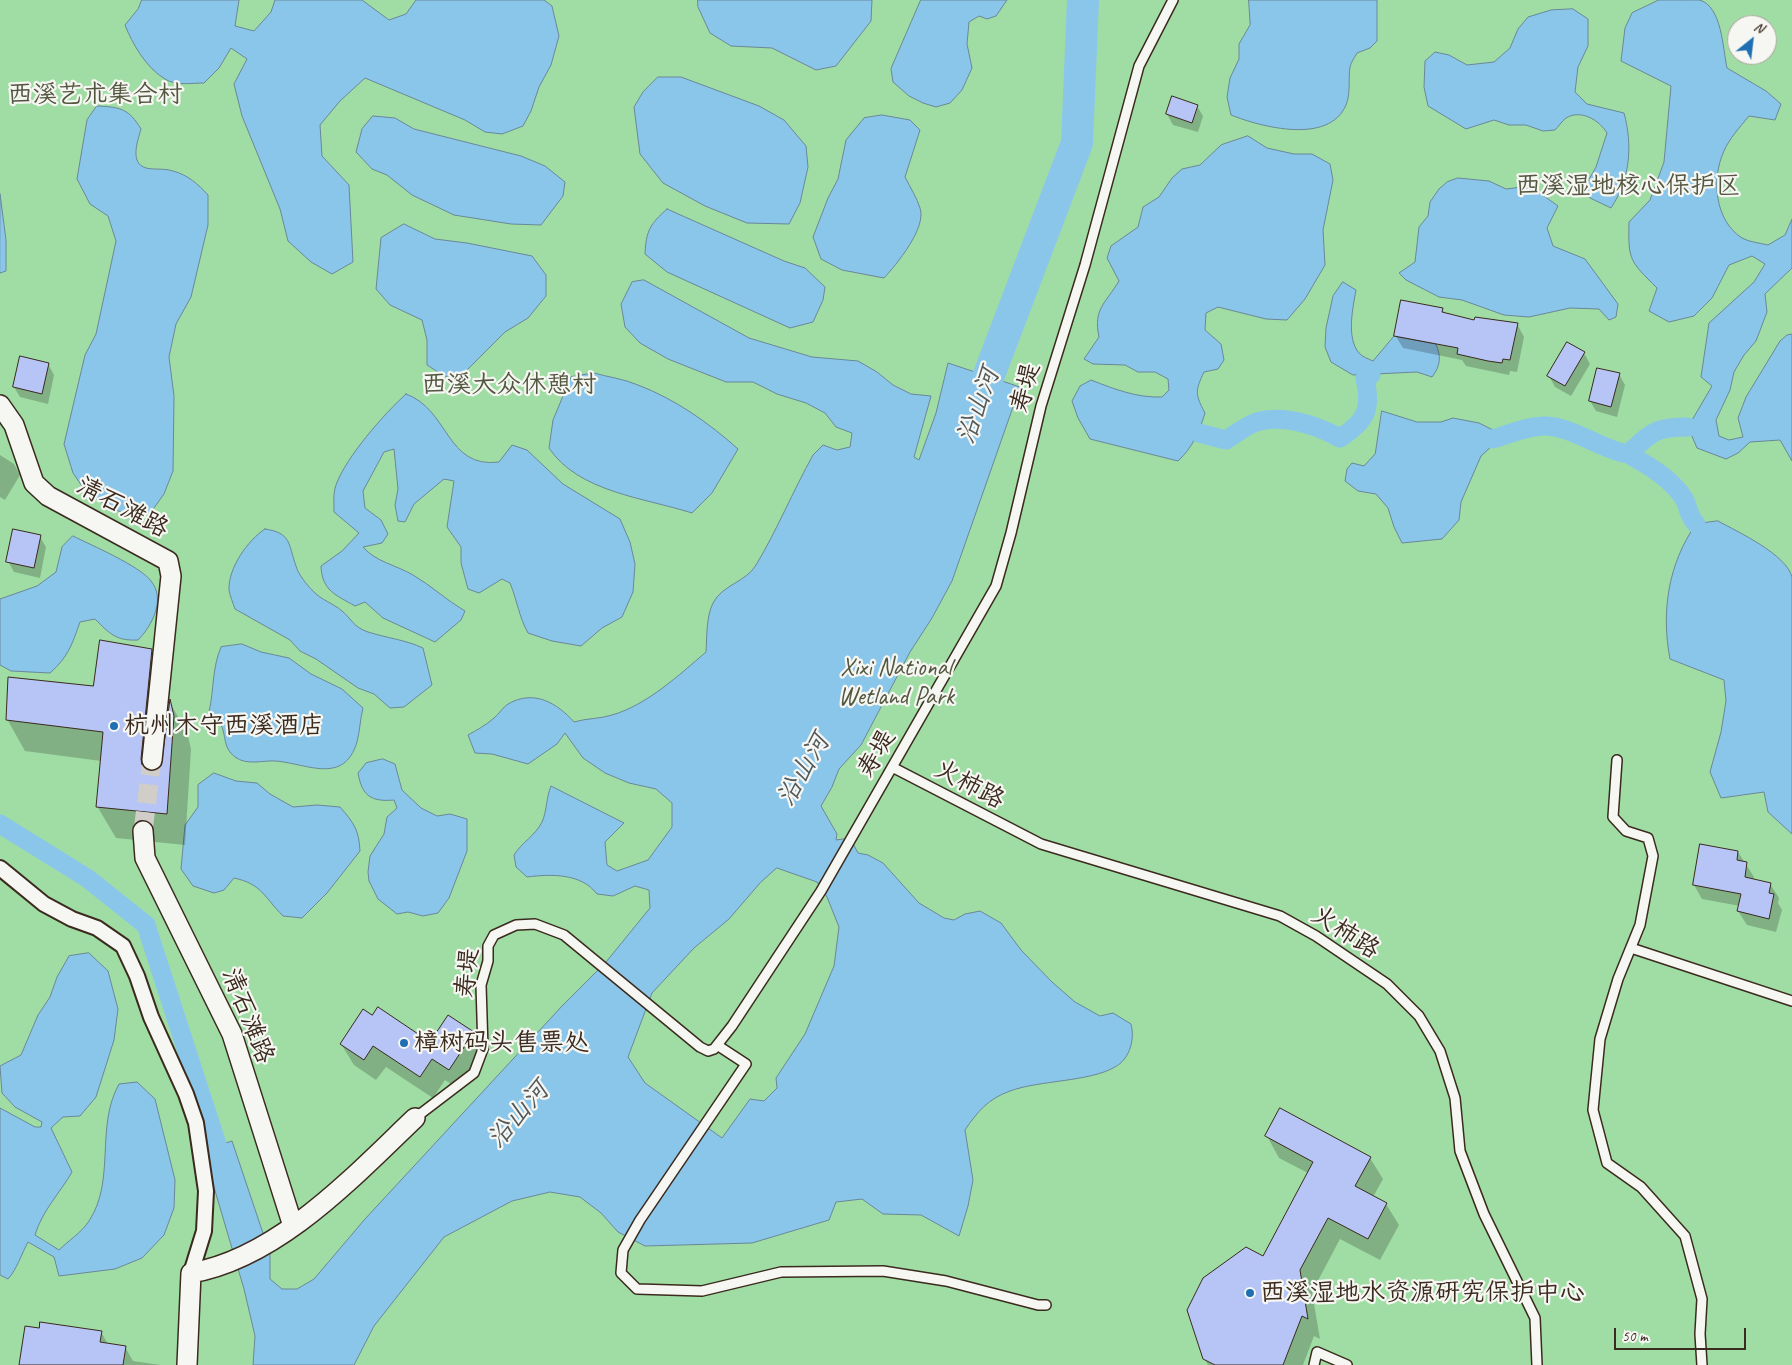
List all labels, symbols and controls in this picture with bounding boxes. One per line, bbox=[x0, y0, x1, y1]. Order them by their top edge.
north arrow bbox=[1727, 15, 1777, 65]
text: N bbox=[1751, 18, 1767, 37]
park label: 西溪艺术集合村 bbox=[8, 80, 182, 110]
park label: 西溪湿地核心保护区 bbox=[1516, 171, 1740, 201]
street label: 寿堤 bbox=[1005, 360, 1047, 416]
water label: 沿山河 bbox=[951, 364, 1007, 448]
park label: 西溪大众休憩村 bbox=[422, 370, 596, 400]
street label: 清石滩路 bbox=[71, 471, 173, 545]
park label: Xixi National Wetland Park bbox=[838, 653, 954, 712]
place label: 杭州木守西溪酒店 bbox=[124, 711, 324, 741]
marker: 杭州木守西溪酒店 bbox=[108, 720, 120, 732]
street label: 寿堤 bbox=[851, 725, 903, 783]
water label: 沿山河 bbox=[771, 728, 837, 812]
street label: 火柿路 bbox=[929, 754, 1009, 816]
street label: 火柿路 bbox=[1305, 900, 1385, 966]
street label: 寿堤 bbox=[450, 946, 486, 1000]
street label: 清石滩路 bbox=[214, 964, 280, 1068]
place label: 樟树码头售票处 bbox=[414, 1028, 589, 1058]
marker: 樟树码头售票处 bbox=[398, 1037, 410, 1049]
water label: 沿山河 bbox=[482, 1075, 556, 1155]
place label: 西溪湿地水资源研究保护中心 bbox=[1260, 1278, 1585, 1308]
marker: 西溪湿地水资源研究保护中心 bbox=[1244, 1287, 1256, 1299]
scale bar bbox=[1617, 1318, 1750, 1350]
text: 50 m bbox=[1622, 1327, 1648, 1346]

